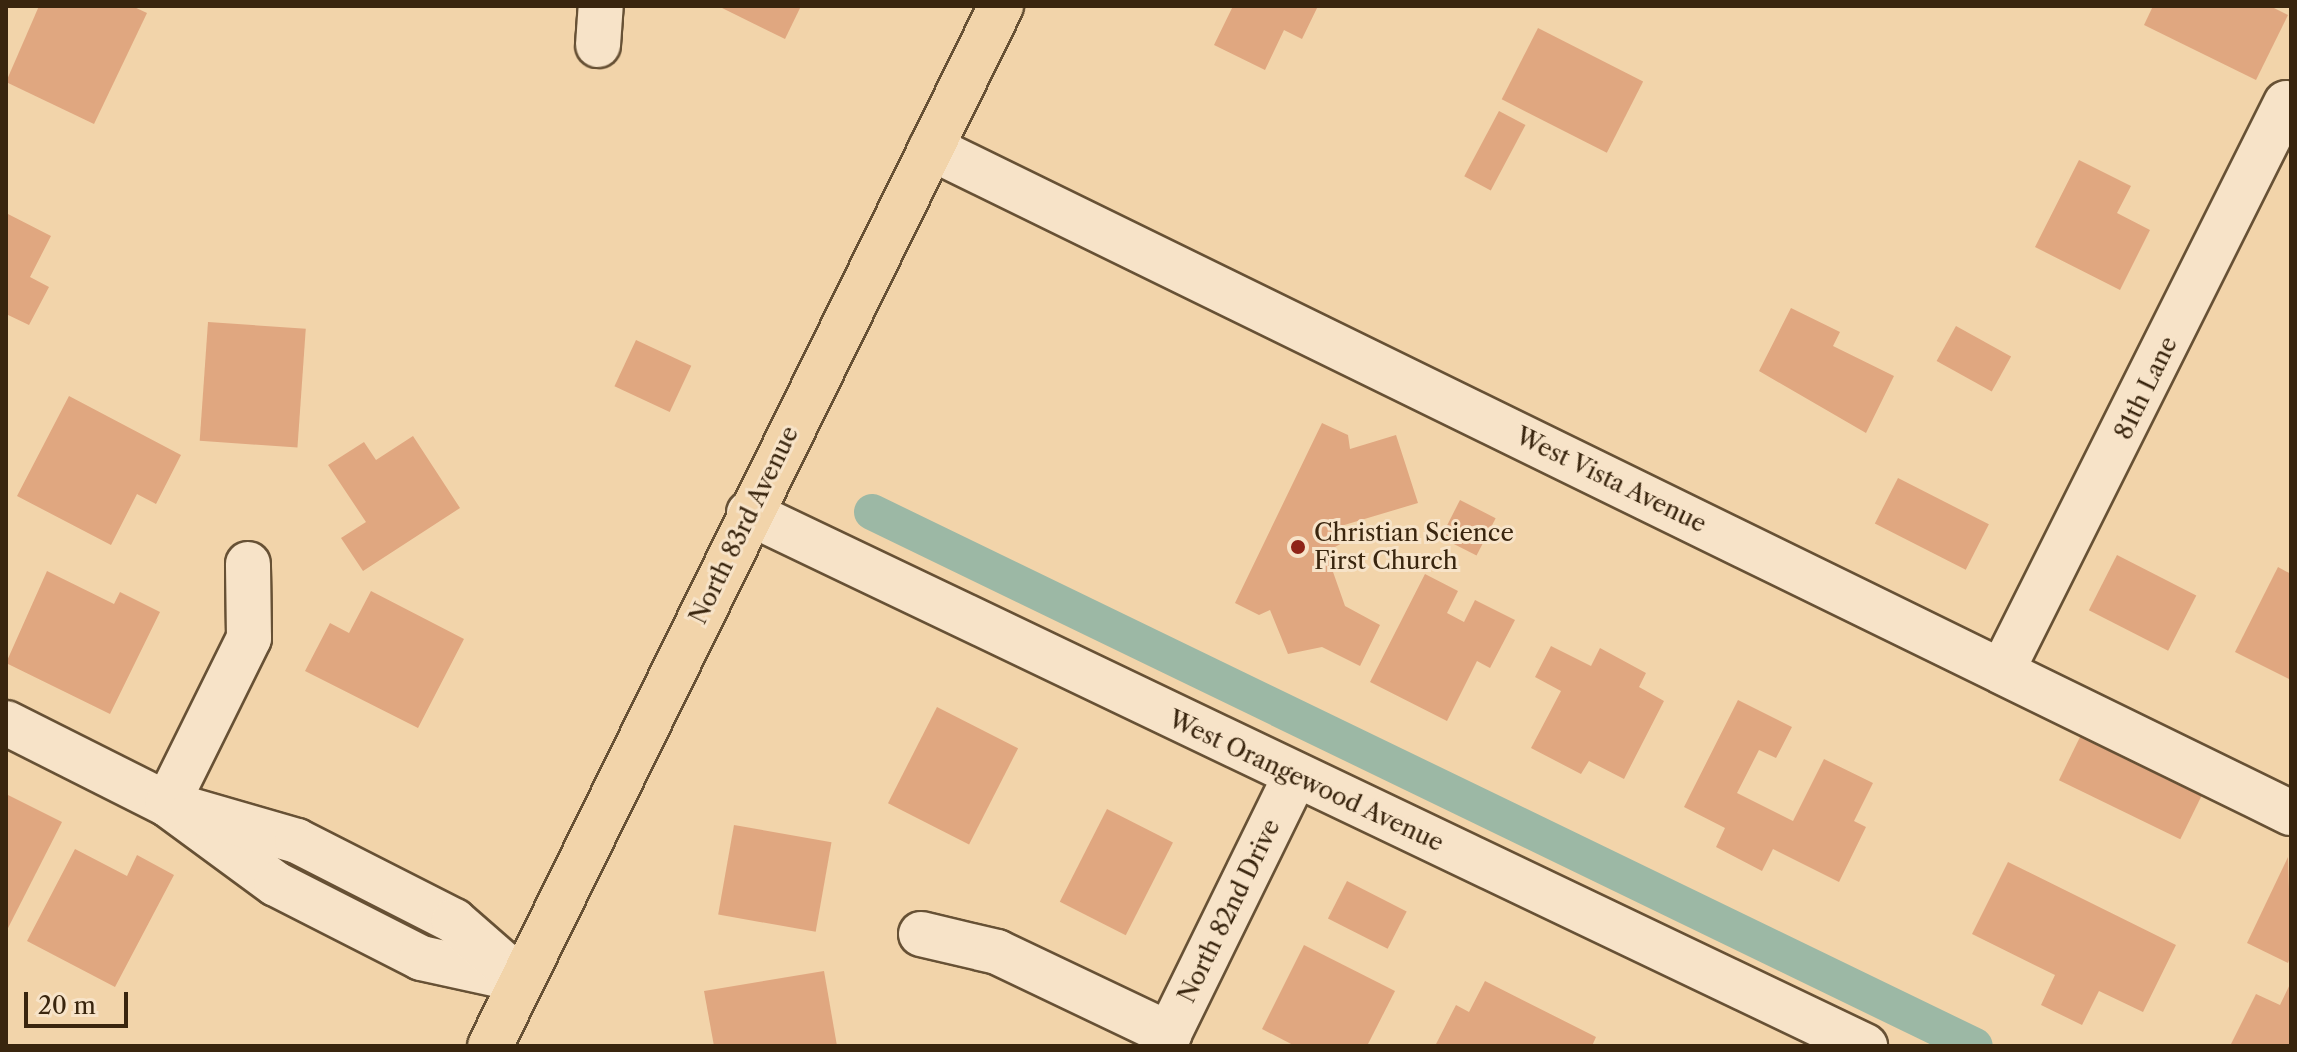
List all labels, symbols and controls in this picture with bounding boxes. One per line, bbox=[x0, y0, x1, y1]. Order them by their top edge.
street label: 81th Lane bbox=[2109, 332, 2183, 444]
street label: North 83rd Avenue bbox=[683, 421, 805, 629]
street label: West Vista Avenue bbox=[1510, 421, 1712, 539]
place label: Christian Science First Church bbox=[1314, 519, 1514, 575]
marker: Christian Science First Church bbox=[1289, 538, 1307, 556]
street label: West Orangewood Avenue bbox=[1163, 704, 1449, 858]
street label: North 82nd Drive bbox=[1172, 815, 1286, 1007]
scale bar bbox=[28, 976, 132, 1026]
text: 20 m bbox=[38, 991, 96, 1020]

